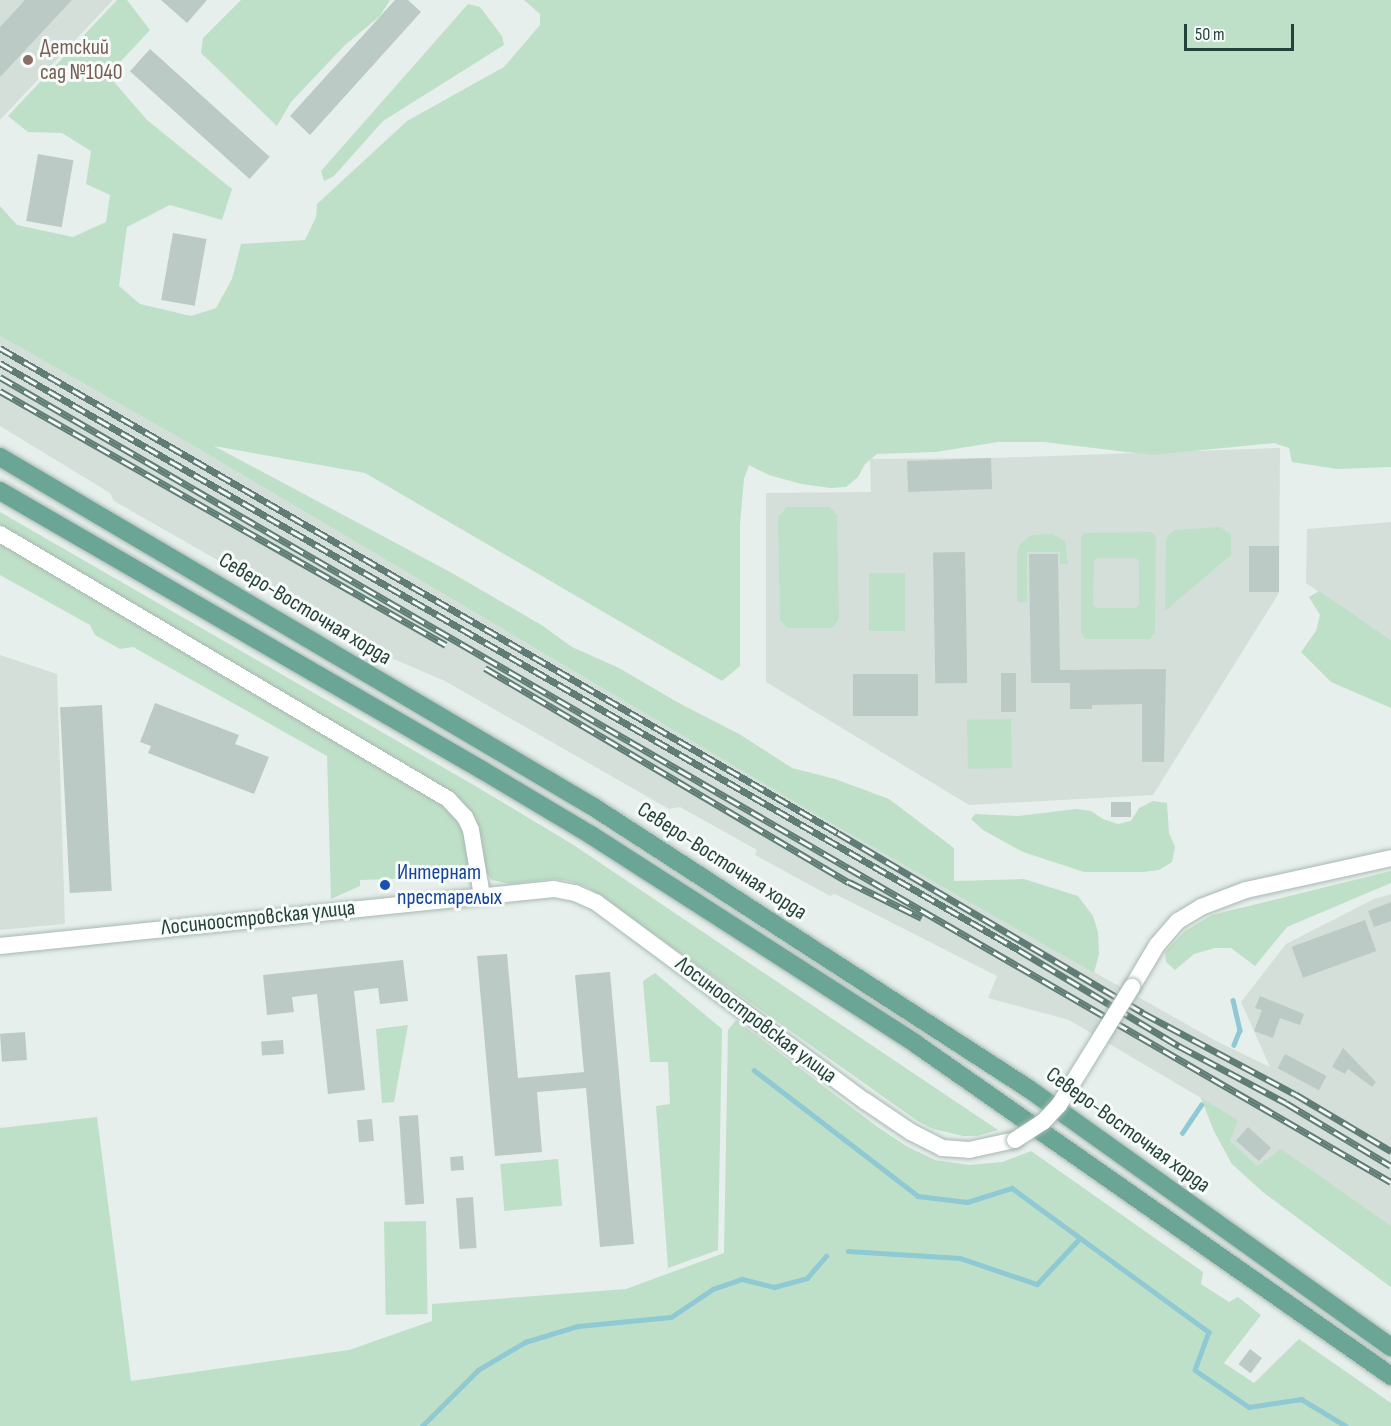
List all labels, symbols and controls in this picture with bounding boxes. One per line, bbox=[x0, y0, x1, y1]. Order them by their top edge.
scale bar bbox=[1187, 12, 1296, 50]
text: 50 m bbox=[1195, 24, 1225, 45]
place label: Детский сад №1040 bbox=[40, 34, 123, 86]
marker: Детский сад №1040 bbox=[21, 53, 35, 67]
street label: Северо-Восточная хорда bbox=[214, 547, 396, 671]
street label: Северо-Восточная хорда bbox=[632, 796, 812, 926]
place label: Интернат престарелых bbox=[397, 859, 502, 910]
marker: Интернат престарелых bbox=[378, 878, 392, 892]
street label: Лосиноостровская улица bbox=[160, 895, 356, 941]
street label: Лосиноостровская улица bbox=[670, 951, 842, 1089]
street label: Северо-Восточная хорда bbox=[1041, 1061, 1215, 1199]

